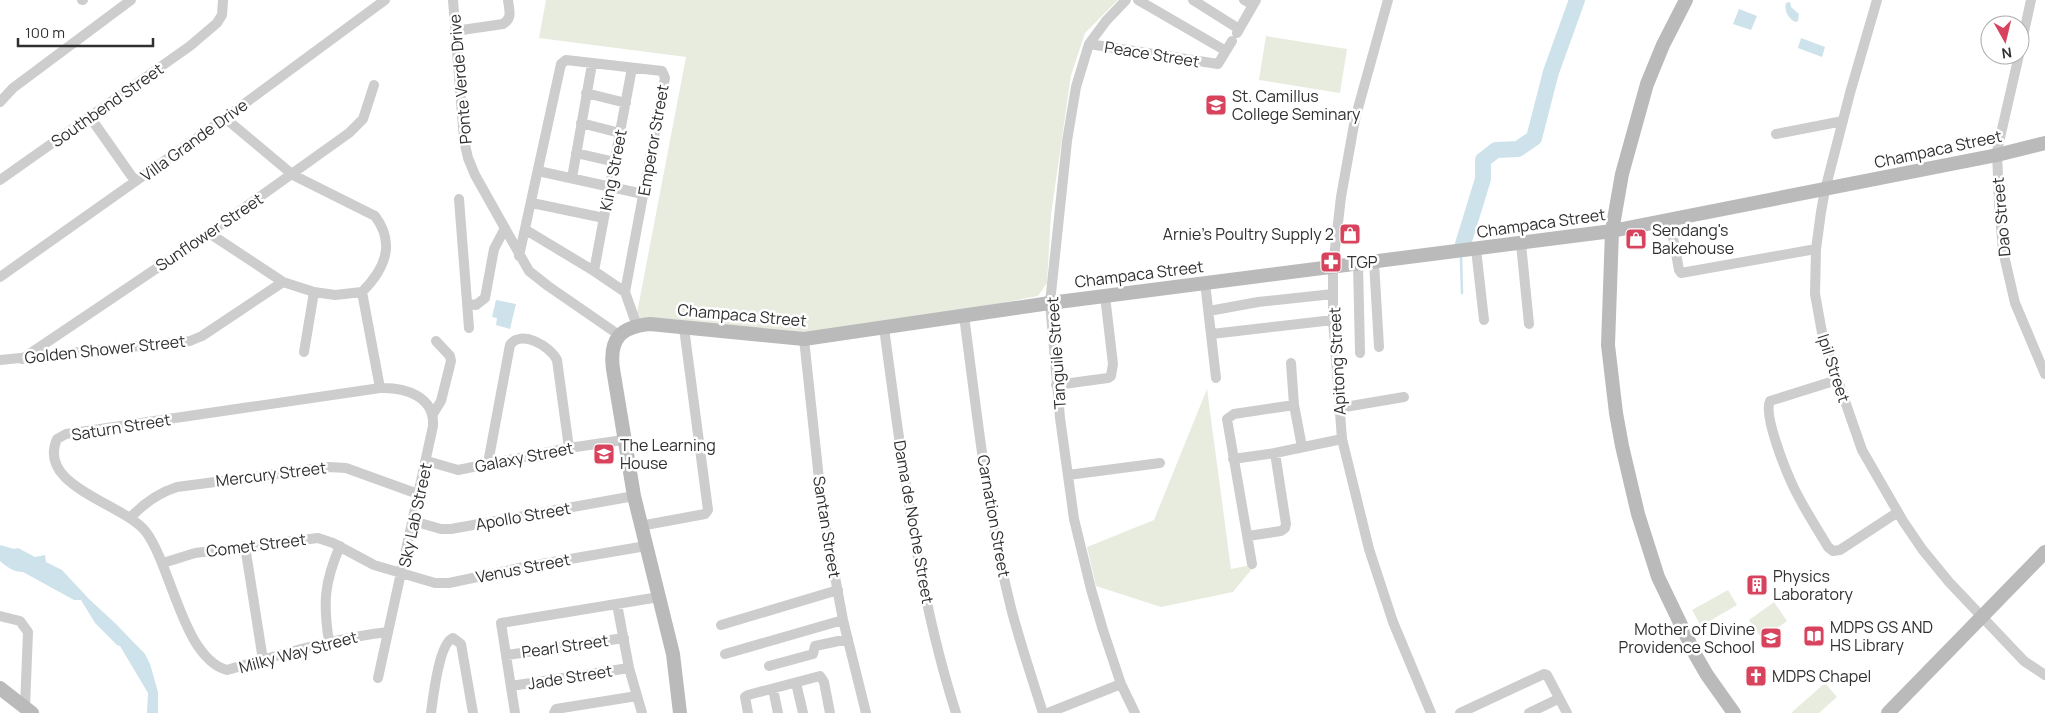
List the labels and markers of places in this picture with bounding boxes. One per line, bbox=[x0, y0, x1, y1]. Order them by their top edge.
place label: St. Camillus College Seminary bbox=[1232, 85, 1361, 125]
school or university icon: St. Camillus College Seminary bbox=[1204, 93, 1228, 117]
place label: Sendang's Bakehouse bbox=[1652, 219, 1734, 259]
shop icon: Arnie's Poultry Supply 2 bbox=[1338, 222, 1362, 246]
place label: Arnie's Poultry Supply 2 bbox=[1163, 223, 1334, 245]
shop icon: Sendang's Bakehouse bbox=[1624, 227, 1648, 251]
pharmacy icon: TGP bbox=[1319, 250, 1343, 274]
place label: TGP bbox=[1347, 251, 1378, 273]
place label: The Learning House bbox=[620, 434, 716, 474]
school or university icon: The Learning House bbox=[592, 442, 616, 466]
place label: Physics Laboratory bbox=[1773, 565, 1854, 605]
building icon: Physics Laboratory bbox=[1745, 573, 1769, 597]
place label: MDPS GS AND HS Library bbox=[1830, 616, 1933, 656]
place label: Mother of Divine Providence School bbox=[1619, 618, 1755, 658]
library icon: MDPS GS AND HS Library bbox=[1802, 624, 1826, 648]
school or university icon: Mother of Divine Providence School bbox=[1759, 626, 1783, 650]
church icon: MDPS Chapel bbox=[1744, 664, 1768, 688]
place label: MDPS Chapel bbox=[1772, 665, 1871, 687]

